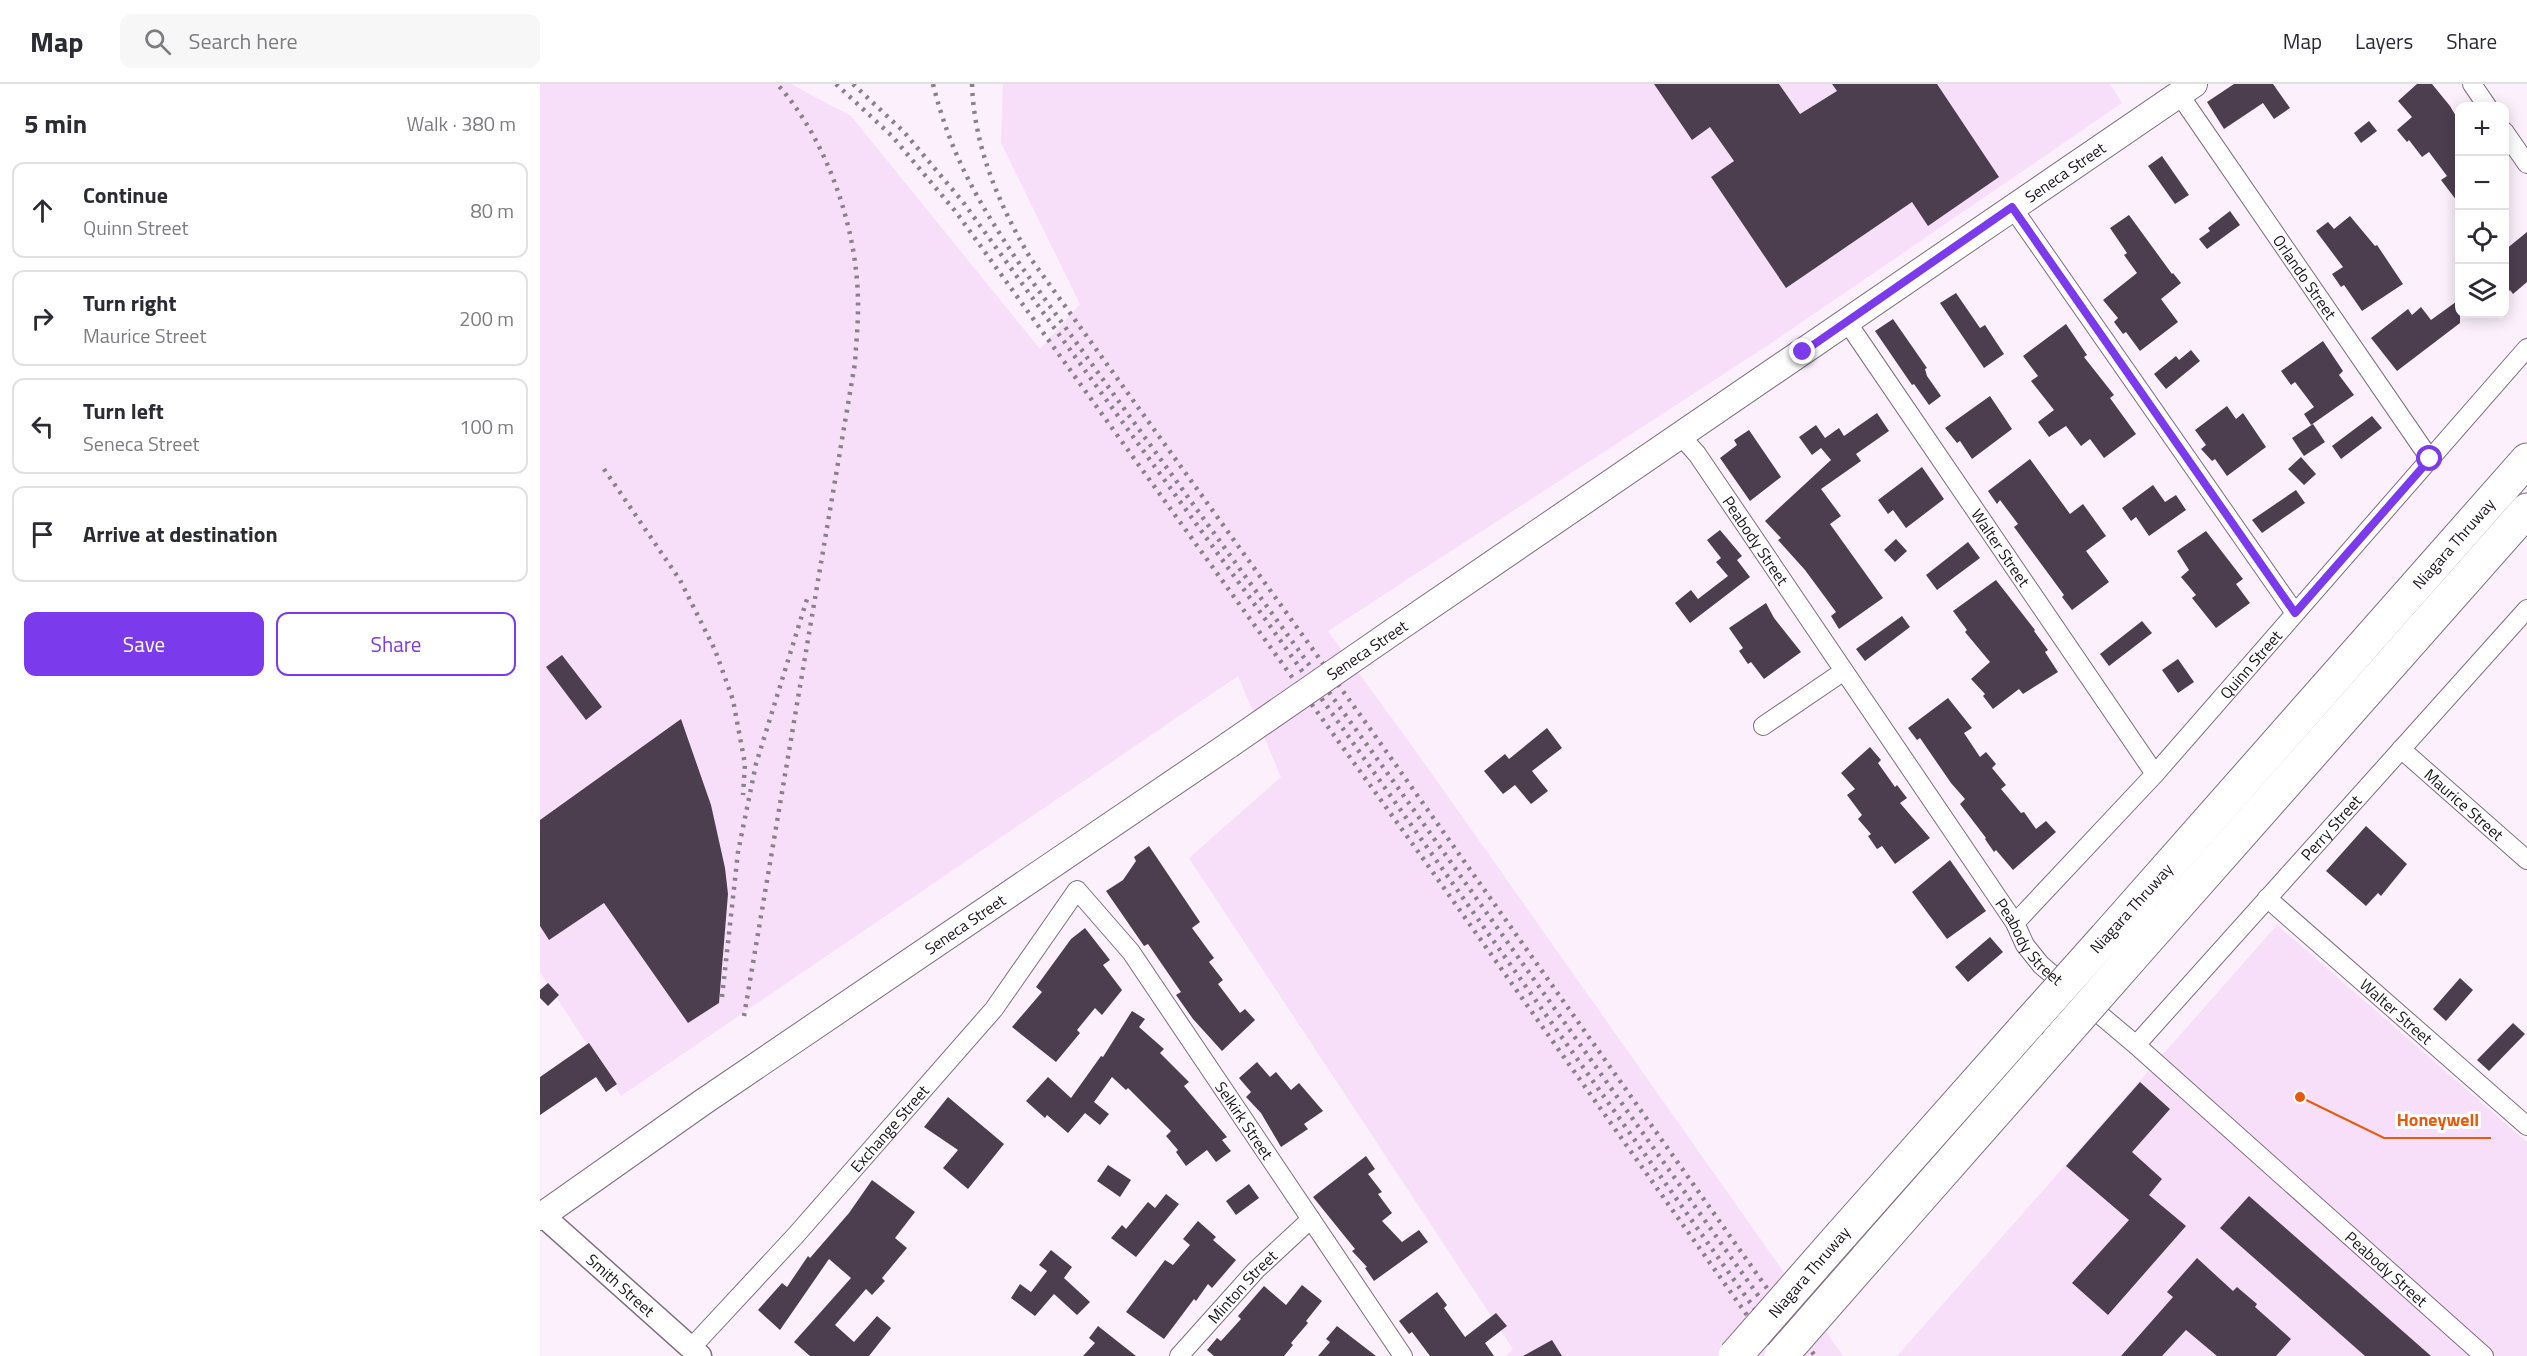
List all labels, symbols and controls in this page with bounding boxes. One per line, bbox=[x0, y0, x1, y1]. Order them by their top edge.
search box bbox=[120, 14, 540, 68]
text: Map bbox=[30, 20, 84, 63]
text: Search here bbox=[189, 24, 298, 58]
icon: search bbox=[141, 25, 174, 58]
text: Map bbox=[2283, 25, 2322, 57]
text: Layers bbox=[2355, 25, 2413, 57]
text: Share bbox=[2446, 25, 2497, 57]
map controls bbox=[2455, 102, 2509, 318]
button: + bbox=[2455, 102, 2509, 156]
text: 5 min bbox=[24, 104, 87, 143]
text: Walk · 380 m bbox=[407, 108, 516, 139]
street label: Seneca Street bbox=[2020, 136, 2111, 208]
button: − bbox=[2455, 156, 2509, 210]
text: Continue bbox=[83, 178, 168, 212]
icon: ahead bbox=[26, 194, 59, 227]
text: 80 m bbox=[470, 195, 514, 226]
button: locate bbox=[2455, 210, 2509, 264]
text: Quinn Street bbox=[83, 212, 189, 243]
street label: Orlando Street bbox=[2267, 230, 2343, 324]
button: layers bbox=[2455, 264, 2509, 318]
text: Turn right bbox=[83, 286, 177, 320]
icon: right bbox=[26, 302, 59, 335]
text: 200 m bbox=[459, 303, 514, 334]
text: Maurice Street bbox=[83, 320, 206, 351]
route end bbox=[1789, 338, 1815, 364]
text: Turn left bbox=[83, 394, 164, 428]
icon: left bbox=[26, 410, 59, 443]
text: 100 m bbox=[459, 411, 514, 442]
text: Seneca Street bbox=[83, 428, 199, 459]
route start bbox=[2416, 445, 2442, 471]
street label: Peabody Street bbox=[1717, 491, 1795, 590]
street label: Niagara Thruway bbox=[2406, 492, 2500, 594]
street label: Walter Street bbox=[1966, 504, 2036, 592]
text: Arrive at destination bbox=[83, 517, 278, 551]
icon: arrive bbox=[26, 518, 59, 551]
button: Save bbox=[24, 612, 264, 676]
button: Share bbox=[276, 612, 516, 676]
street label: Seneca Street bbox=[1322, 614, 1413, 686]
street label: Quinn Street bbox=[2214, 624, 2288, 704]
street label: Maurice Street bbox=[2419, 763, 2509, 846]
street label: Perry Street bbox=[2295, 789, 2367, 866]
street label: Niagara Thruway bbox=[2084, 857, 2178, 959]
street label: Seneca Street bbox=[920, 888, 1011, 960]
street label: Peabody Street bbox=[1989, 893, 2069, 991]
street label: Walter Street bbox=[2355, 973, 2438, 1050]
street label: Selkirk Street bbox=[1209, 1076, 1280, 1165]
street label: Exchange Street bbox=[844, 1079, 935, 1177]
callout: Honeywell bbox=[2384, 1102, 2491, 1138]
text: Honeywell bbox=[2397, 1106, 2479, 1133]
street label: Niagara Thruway bbox=[1762, 1221, 1856, 1323]
street label: Peabody Street bbox=[2340, 1225, 2433, 1312]
street label: Minton Street bbox=[1202, 1244, 1283, 1329]
street label: Smith Street bbox=[581, 1248, 660, 1322]

